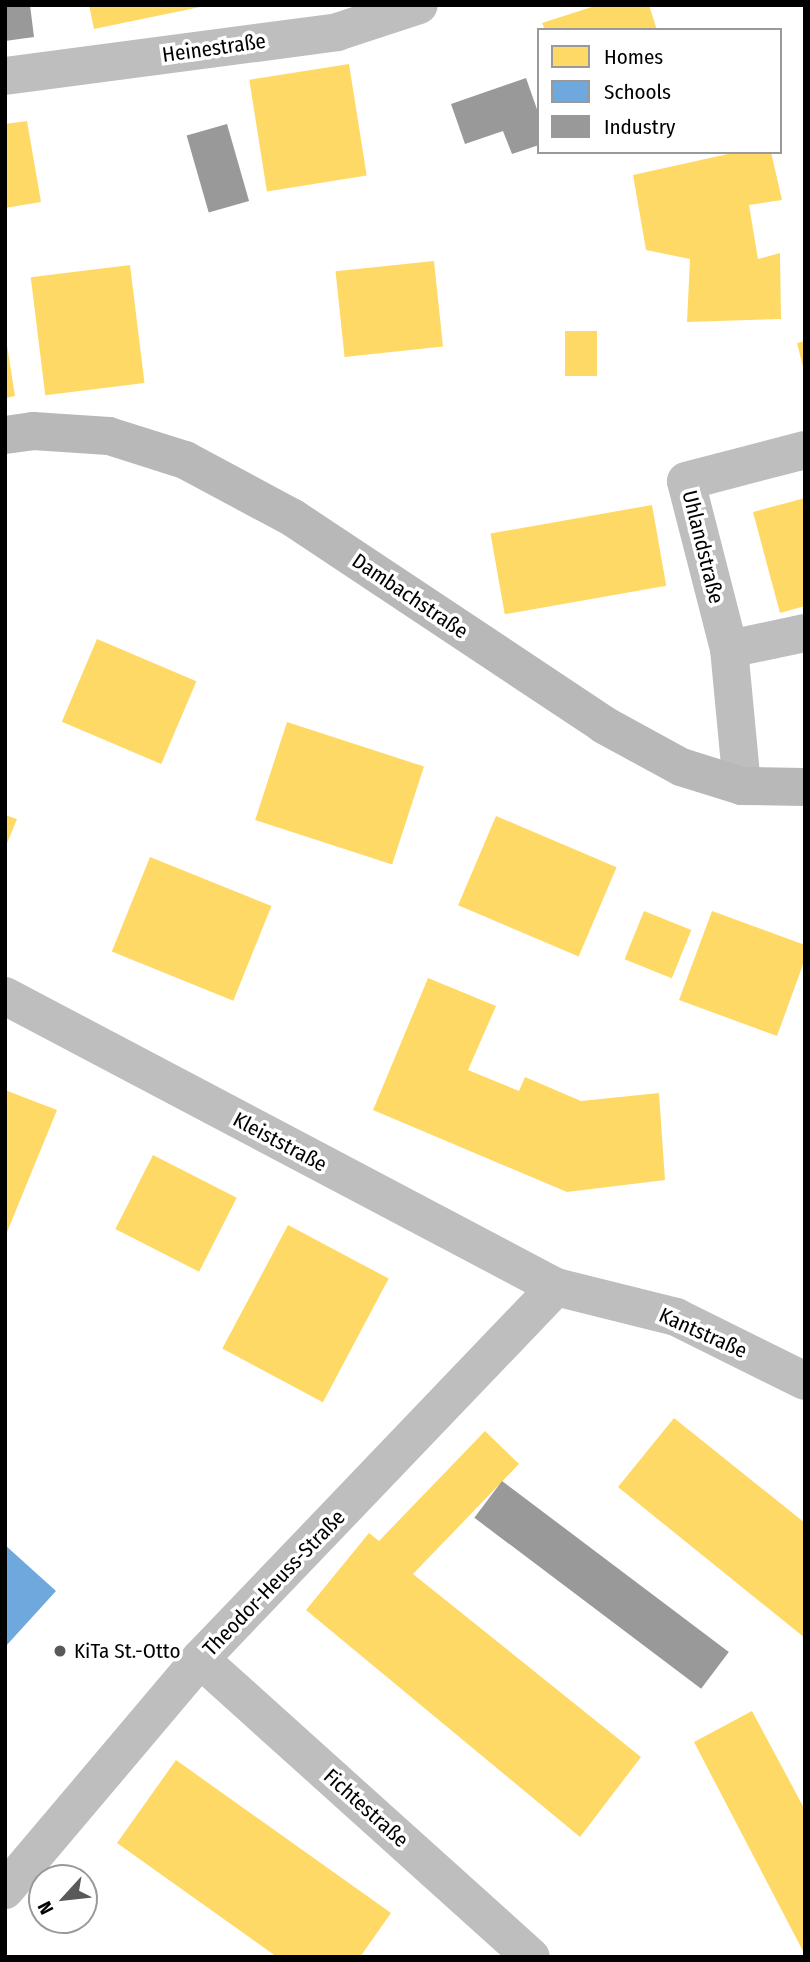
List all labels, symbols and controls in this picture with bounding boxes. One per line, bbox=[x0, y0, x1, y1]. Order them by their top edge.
street label: Heinestraße bbox=[161, 28, 267, 68]
legend bbox=[537, 28, 782, 154]
text: Homes bbox=[604, 44, 663, 70]
text: Schools bbox=[604, 79, 671, 105]
text: Industry bbox=[604, 114, 675, 140]
street label: Uhlandstraße bbox=[677, 488, 729, 606]
street label: Dambachstraße bbox=[347, 548, 473, 644]
street label: Kleiststraße bbox=[229, 1107, 331, 1177]
street label: Kantstraße bbox=[655, 1302, 751, 1364]
street label: Theodor-Heuss-Straße bbox=[198, 1505, 350, 1661]
place label: KiTa St.-Otto bbox=[74, 1638, 180, 1664]
marker: KiTa St.-Otto bbox=[52, 1643, 68, 1659]
street label: Fichtestraße bbox=[318, 1763, 414, 1853]
north arrow bbox=[28, 1864, 98, 1934]
text: N bbox=[33, 1898, 58, 1918]

